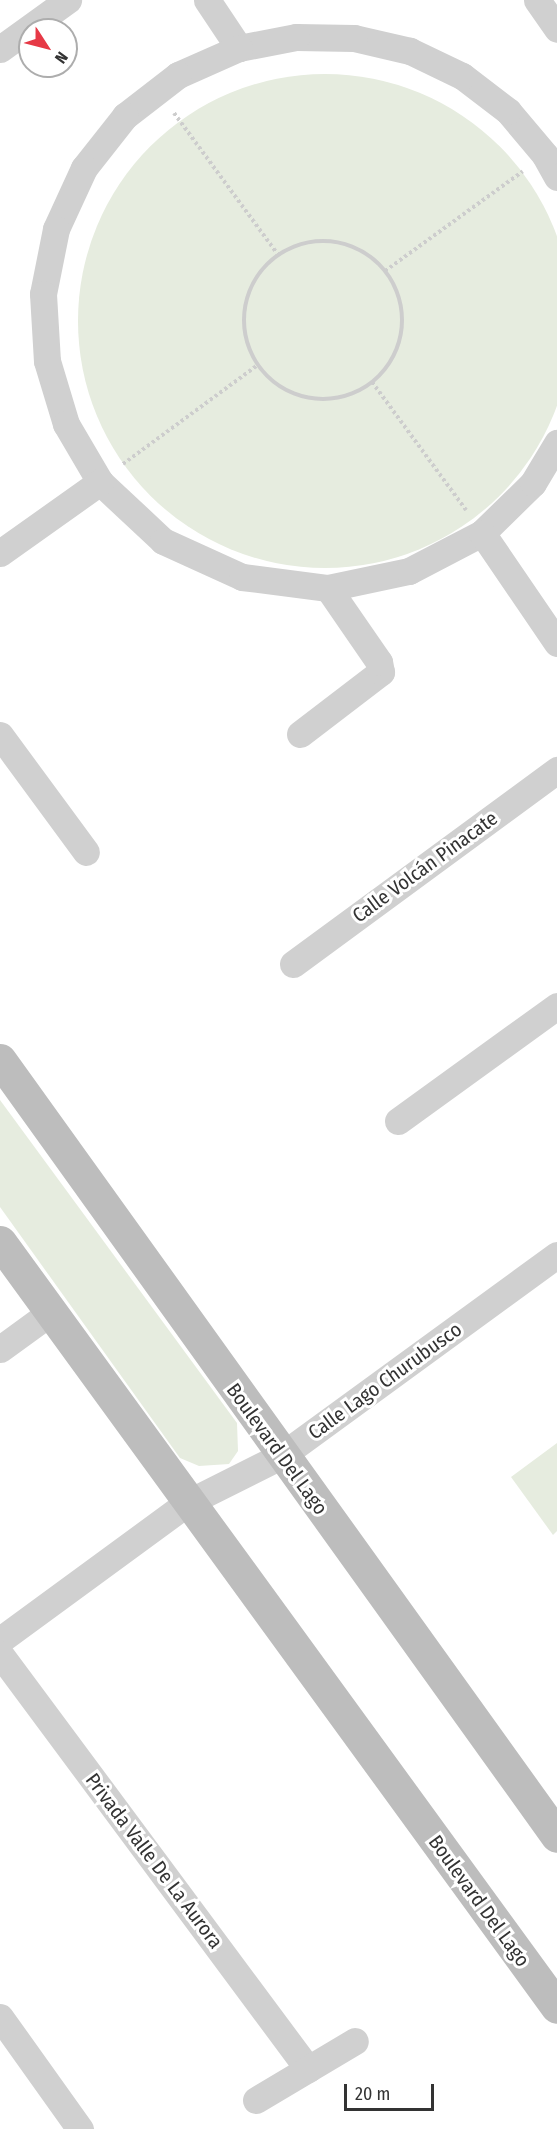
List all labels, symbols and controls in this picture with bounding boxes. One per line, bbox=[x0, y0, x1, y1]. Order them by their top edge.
north arrow bbox=[18, 18, 78, 78]
text: N bbox=[51, 48, 72, 67]
street label: Calle Volcán Pinacate bbox=[348, 806, 502, 928]
street label: Calle Lago Churubusco bbox=[304, 1317, 466, 1445]
street label: Boulevard Del Lago bbox=[221, 1379, 333, 1519]
street label: Privada Valle De La Aurora bbox=[80, 1769, 228, 1953]
street label: Boulevard Del Lago bbox=[423, 1831, 535, 1971]
scale bar bbox=[347, 2072, 437, 2110]
text: 20 m bbox=[355, 2083, 390, 2105]

